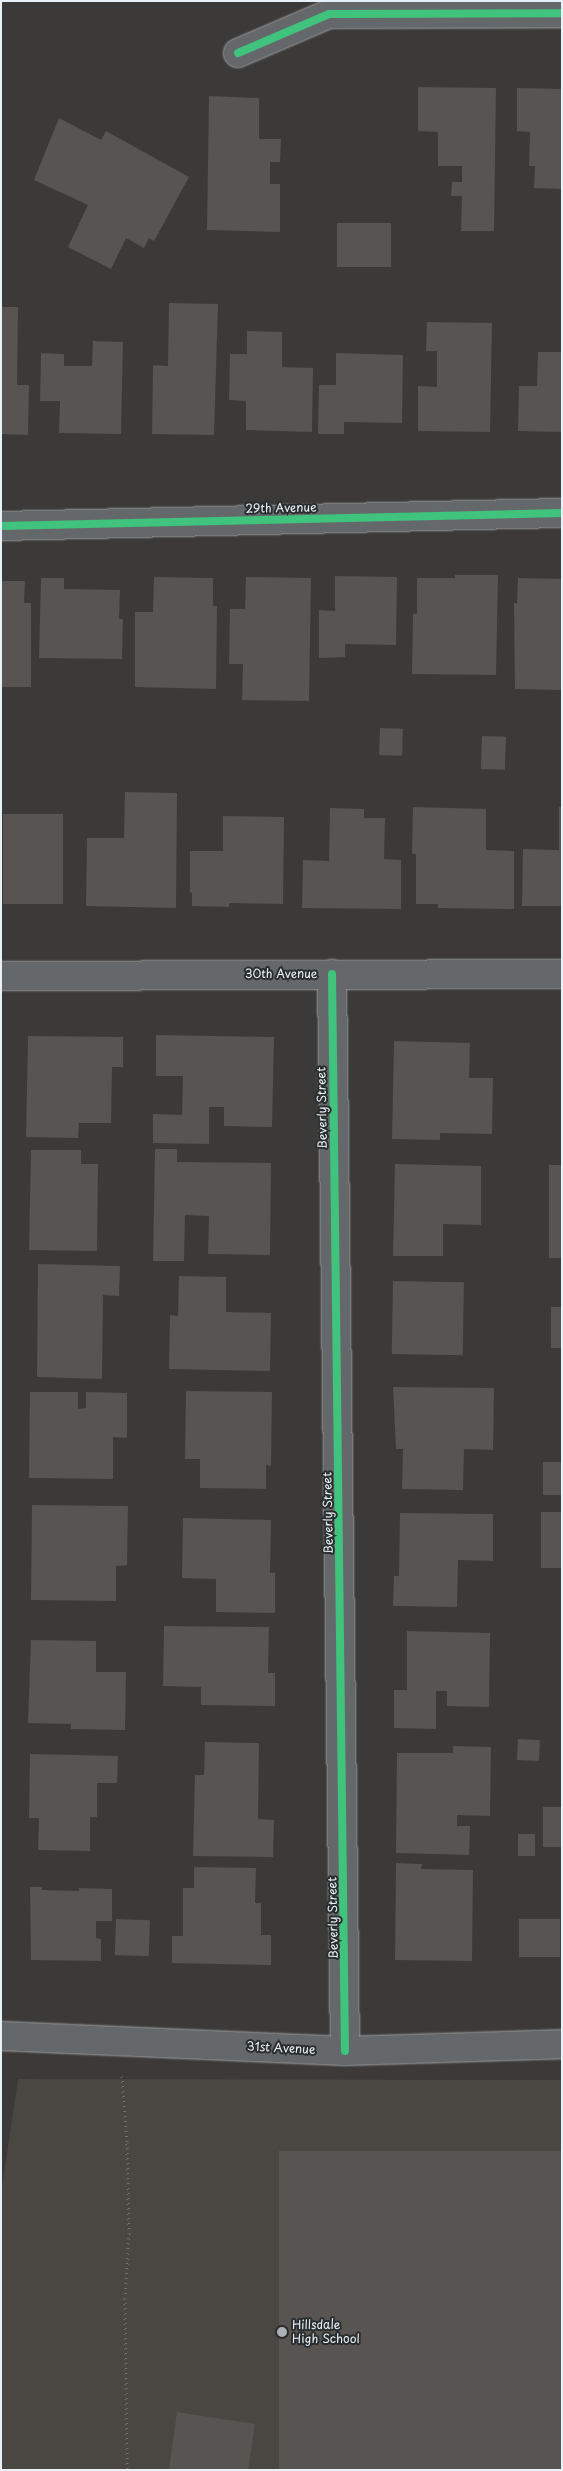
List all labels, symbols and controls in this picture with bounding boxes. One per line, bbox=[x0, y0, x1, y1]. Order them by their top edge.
street label: 29th Avenue bbox=[245, 500, 317, 516]
street label: 30th Avenue bbox=[244, 967, 318, 981]
street label: Beverly Street bbox=[314, 1066, 330, 1150]
street label: Beverly Street bbox=[320, 1471, 336, 1555]
street label: Beverly Street bbox=[325, 1876, 341, 1960]
street label: 31st Avenue bbox=[246, 2039, 316, 2057]
place label: Hillsdale High School bbox=[292, 2318, 360, 2346]
marker: Hillsdale High School bbox=[276, 2326, 288, 2338]

